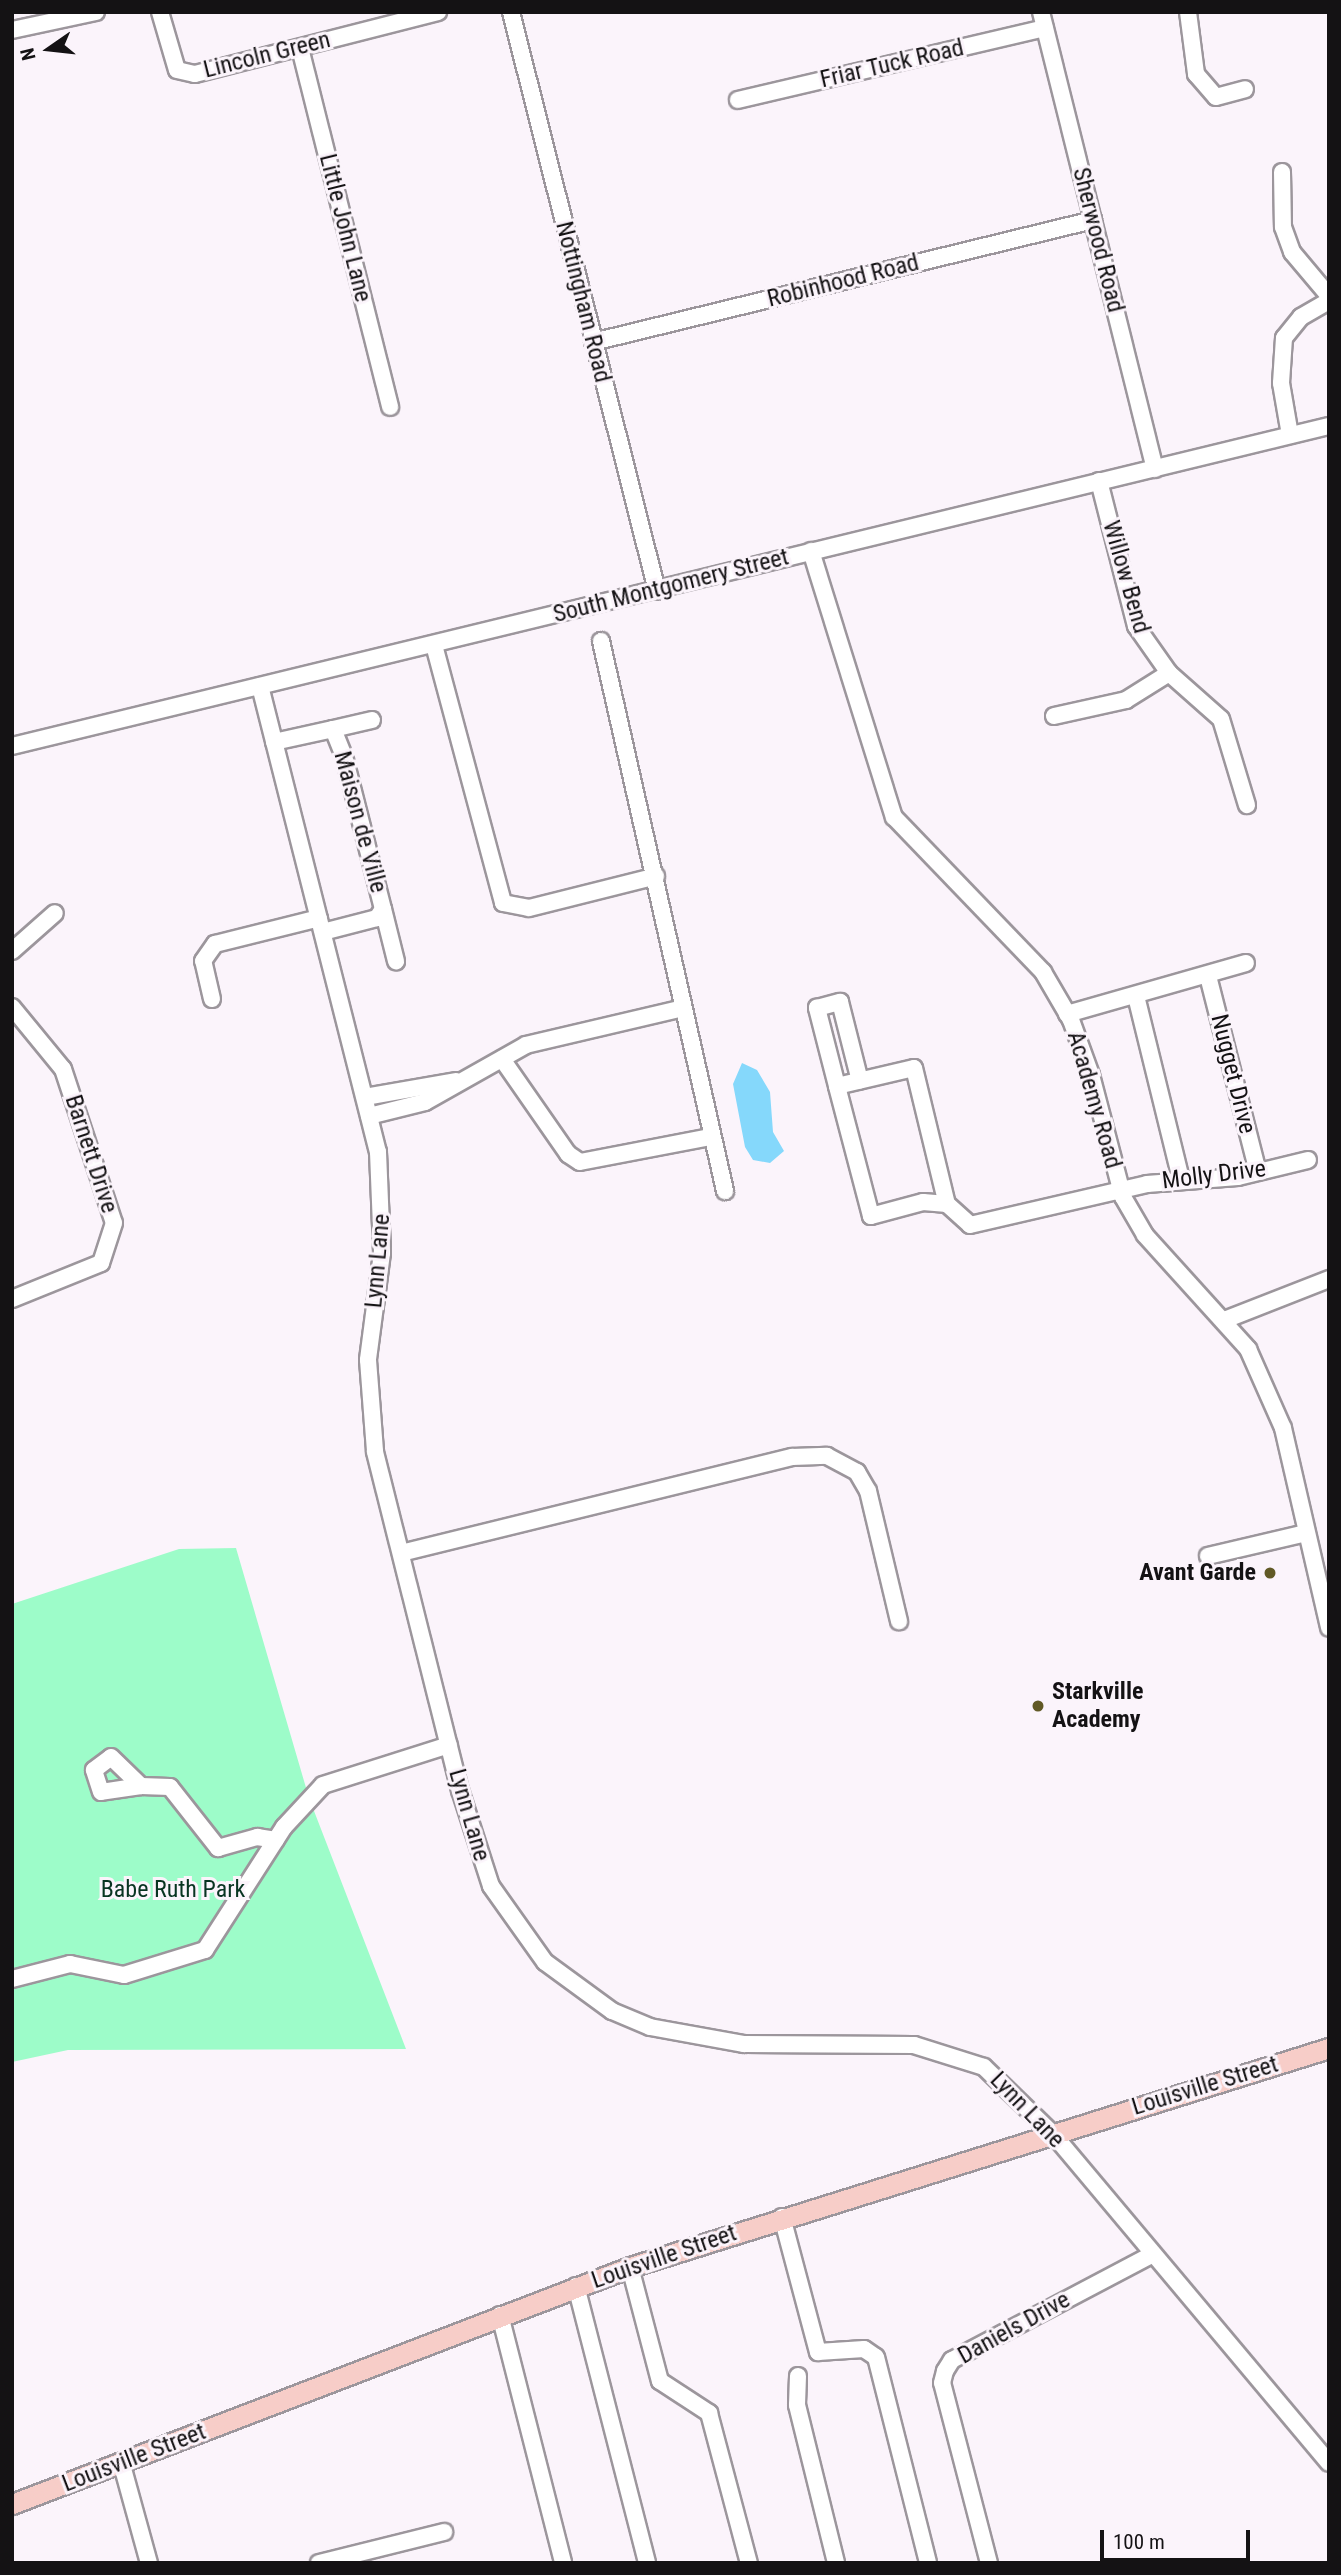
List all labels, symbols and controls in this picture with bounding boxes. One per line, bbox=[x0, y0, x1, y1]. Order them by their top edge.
north arrow bbox=[14, 14, 84, 84]
street label: Lincoln Green bbox=[201, 25, 333, 85]
street label: Friar Tuck Road bbox=[817, 33, 967, 95]
text: N bbox=[16, 46, 41, 63]
street label: Little John Lane bbox=[313, 151, 377, 305]
street label: Sherwood Road bbox=[1066, 165, 1130, 315]
street label: Nottingham Road bbox=[549, 218, 617, 386]
street label: Robinhood Road bbox=[764, 248, 922, 314]
street label: Willow Bend bbox=[1096, 517, 1156, 637]
street label: South Montgomery Street bbox=[550, 543, 792, 629]
street label: Maison de Ville bbox=[327, 748, 393, 896]
street label: Nugget Drive bbox=[1204, 1011, 1262, 1137]
street label: Academy Road bbox=[1061, 1028, 1127, 1172]
street label: Barnett Drive bbox=[58, 1091, 124, 1217]
street label: Molly Drive bbox=[1160, 1154, 1268, 1196]
street label: Lynn Lane bbox=[360, 1213, 396, 1309]
place label: Avant Garde bbox=[1139, 1559, 1256, 1587]
marker: Avant Garde bbox=[1262, 1565, 1278, 1581]
place label: Starkville Academy bbox=[1052, 1678, 1143, 1734]
marker: Starkville Academy bbox=[1030, 1698, 1046, 1714]
street label: Lynn Lane bbox=[442, 1766, 496, 1864]
park label: Babe Ruth Park bbox=[101, 1876, 245, 1904]
street label: Louisville Street bbox=[1128, 2050, 1282, 2122]
street label: Lynn Lane bbox=[984, 2066, 1070, 2154]
street label: Louisville Street bbox=[588, 2219, 740, 2295]
street label: Daniels Drive bbox=[953, 2285, 1075, 2371]
street label: Louisville Street bbox=[58, 2417, 210, 2499]
scale bar bbox=[1103, 2516, 1254, 2560]
text: 100 m bbox=[1113, 2530, 1165, 2554]

